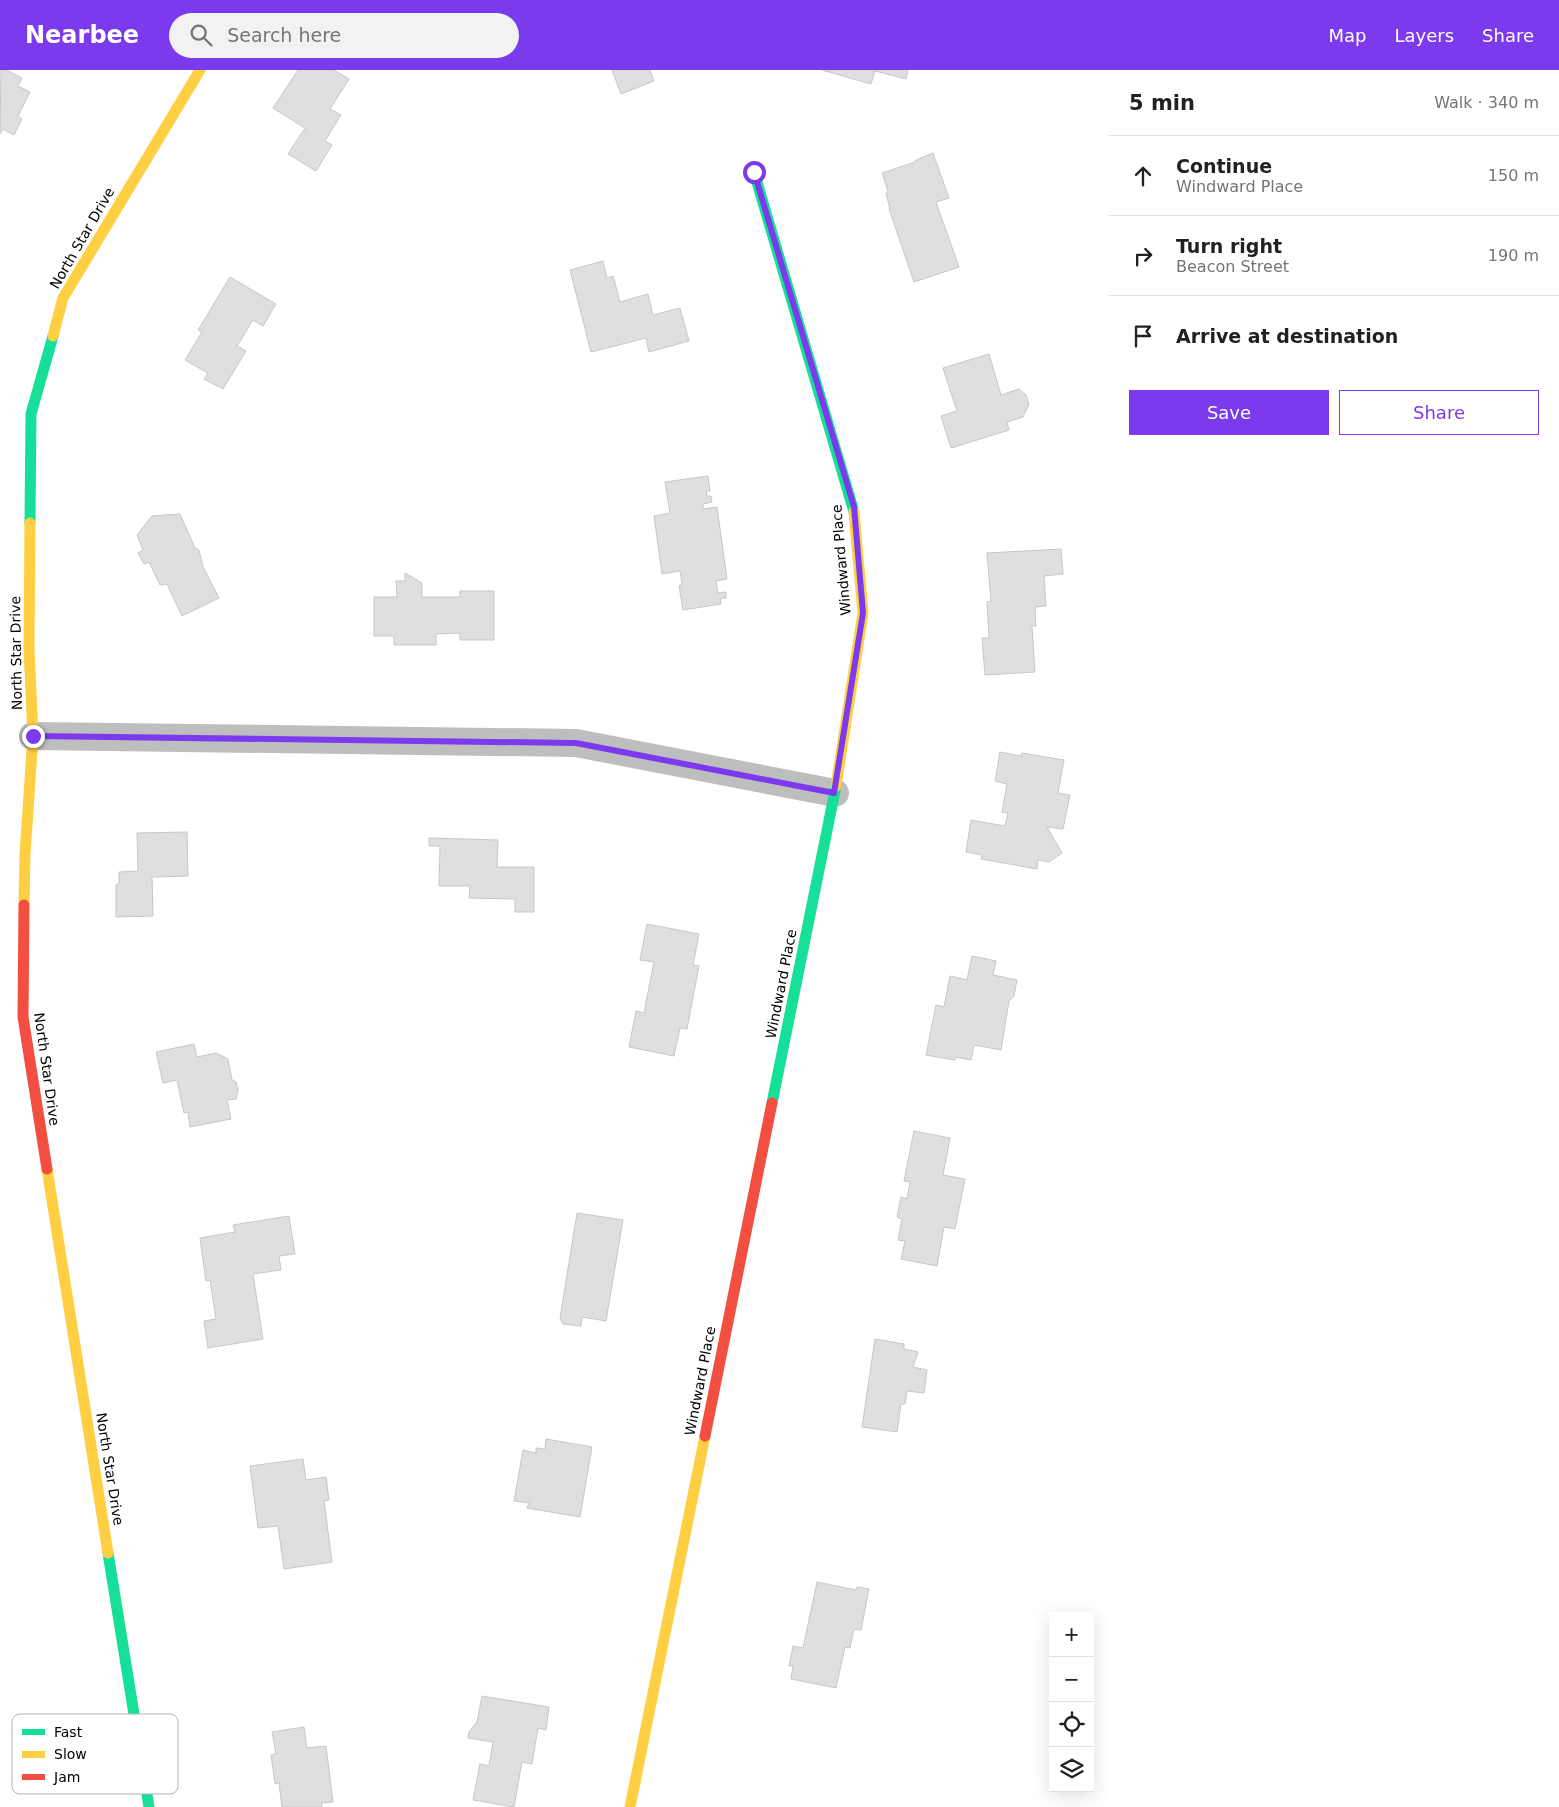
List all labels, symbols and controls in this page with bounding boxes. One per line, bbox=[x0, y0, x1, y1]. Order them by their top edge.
search box bbox=[169, 13, 519, 58]
text: Nearbee bbox=[25, 21, 139, 49]
icon: search bbox=[187, 21, 215, 49]
text: Search here bbox=[227, 24, 341, 46]
text: Map bbox=[1328, 25, 1366, 46]
text: Layers bbox=[1394, 25, 1454, 46]
text: Share bbox=[1482, 25, 1534, 46]
text: 5 min bbox=[1129, 91, 1195, 115]
text: Walk · 340 m bbox=[1434, 93, 1539, 112]
text: Continue bbox=[1176, 155, 1272, 177]
route start bbox=[743, 161, 766, 184]
icon: ahead bbox=[1129, 162, 1157, 190]
text: 150 m bbox=[1488, 166, 1539, 185]
text: Windward Place bbox=[1176, 177, 1303, 196]
street label: North Star Drive bbox=[47, 185, 117, 291]
text: Turn right bbox=[1176, 235, 1282, 257]
icon: right bbox=[1129, 242, 1157, 270]
text: 190 m bbox=[1488, 246, 1539, 265]
text: Beacon Street bbox=[1176, 257, 1289, 276]
icon: arrive bbox=[1129, 322, 1157, 350]
text: Arrive at destination bbox=[1176, 325, 1398, 347]
button: Save bbox=[1129, 390, 1329, 435]
button: Share bbox=[1339, 390, 1539, 435]
street label: Windward Place bbox=[828, 504, 854, 616]
street label: North Star Drive bbox=[7, 596, 25, 710]
route end bbox=[22, 725, 45, 748]
street label: Windward Place bbox=[763, 928, 799, 1040]
street label: North Star Drive bbox=[31, 1011, 63, 1127]
street label: Windward Place bbox=[682, 1325, 718, 1437]
street label: North Star Drive bbox=[93, 1411, 127, 1527]
map controls bbox=[1049, 1612, 1094, 1792]
button: + bbox=[1049, 1612, 1094, 1657]
button: − bbox=[1049, 1657, 1094, 1702]
button: locate bbox=[1049, 1702, 1094, 1747]
legend bbox=[12, 1714, 178, 1794]
text: Fast bbox=[54, 1724, 83, 1740]
text: Slow bbox=[54, 1746, 87, 1762]
button: layers bbox=[1049, 1747, 1094, 1792]
text: Jam bbox=[53, 1769, 80, 1785]

